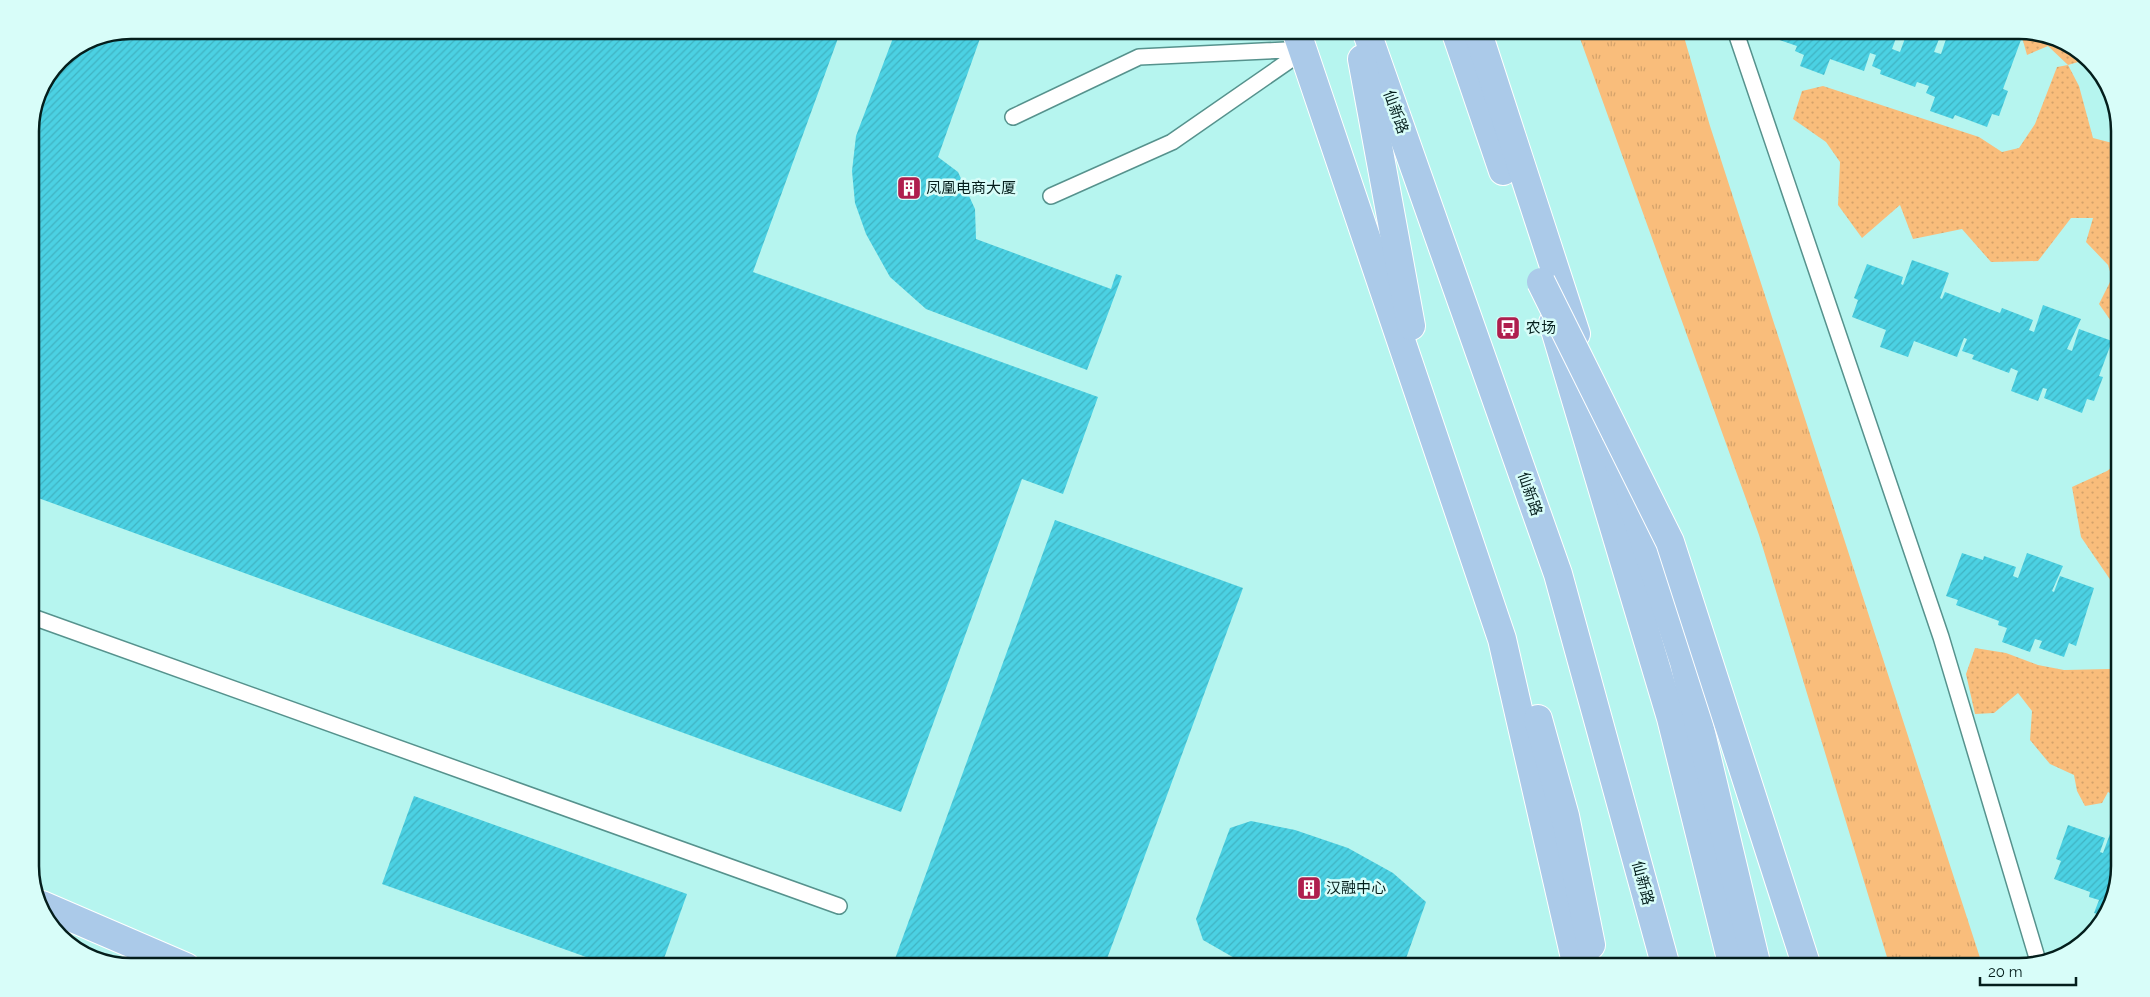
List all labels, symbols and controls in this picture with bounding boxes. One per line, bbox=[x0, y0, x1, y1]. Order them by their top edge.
street label: 仙新路 bbox=[1380, 88, 1412, 136]
building icon: 凤凰电商大厦 bbox=[896, 175, 922, 201]
place label: 凤凰电商大厦 bbox=[926, 179, 1016, 197]
bus stop icon: 农场 bbox=[1495, 315, 1521, 341]
place label: 农场 bbox=[1526, 319, 1556, 337]
street label: 仙新路 bbox=[1514, 470, 1546, 518]
street label: 仙新路 bbox=[1628, 859, 1658, 907]
building icon: 汉融中心 bbox=[1296, 875, 1322, 901]
place label: 汉融中心 bbox=[1326, 879, 1386, 897]
scale bar bbox=[1980, 954, 2076, 986]
text: 20 m bbox=[1988, 963, 2023, 981]

